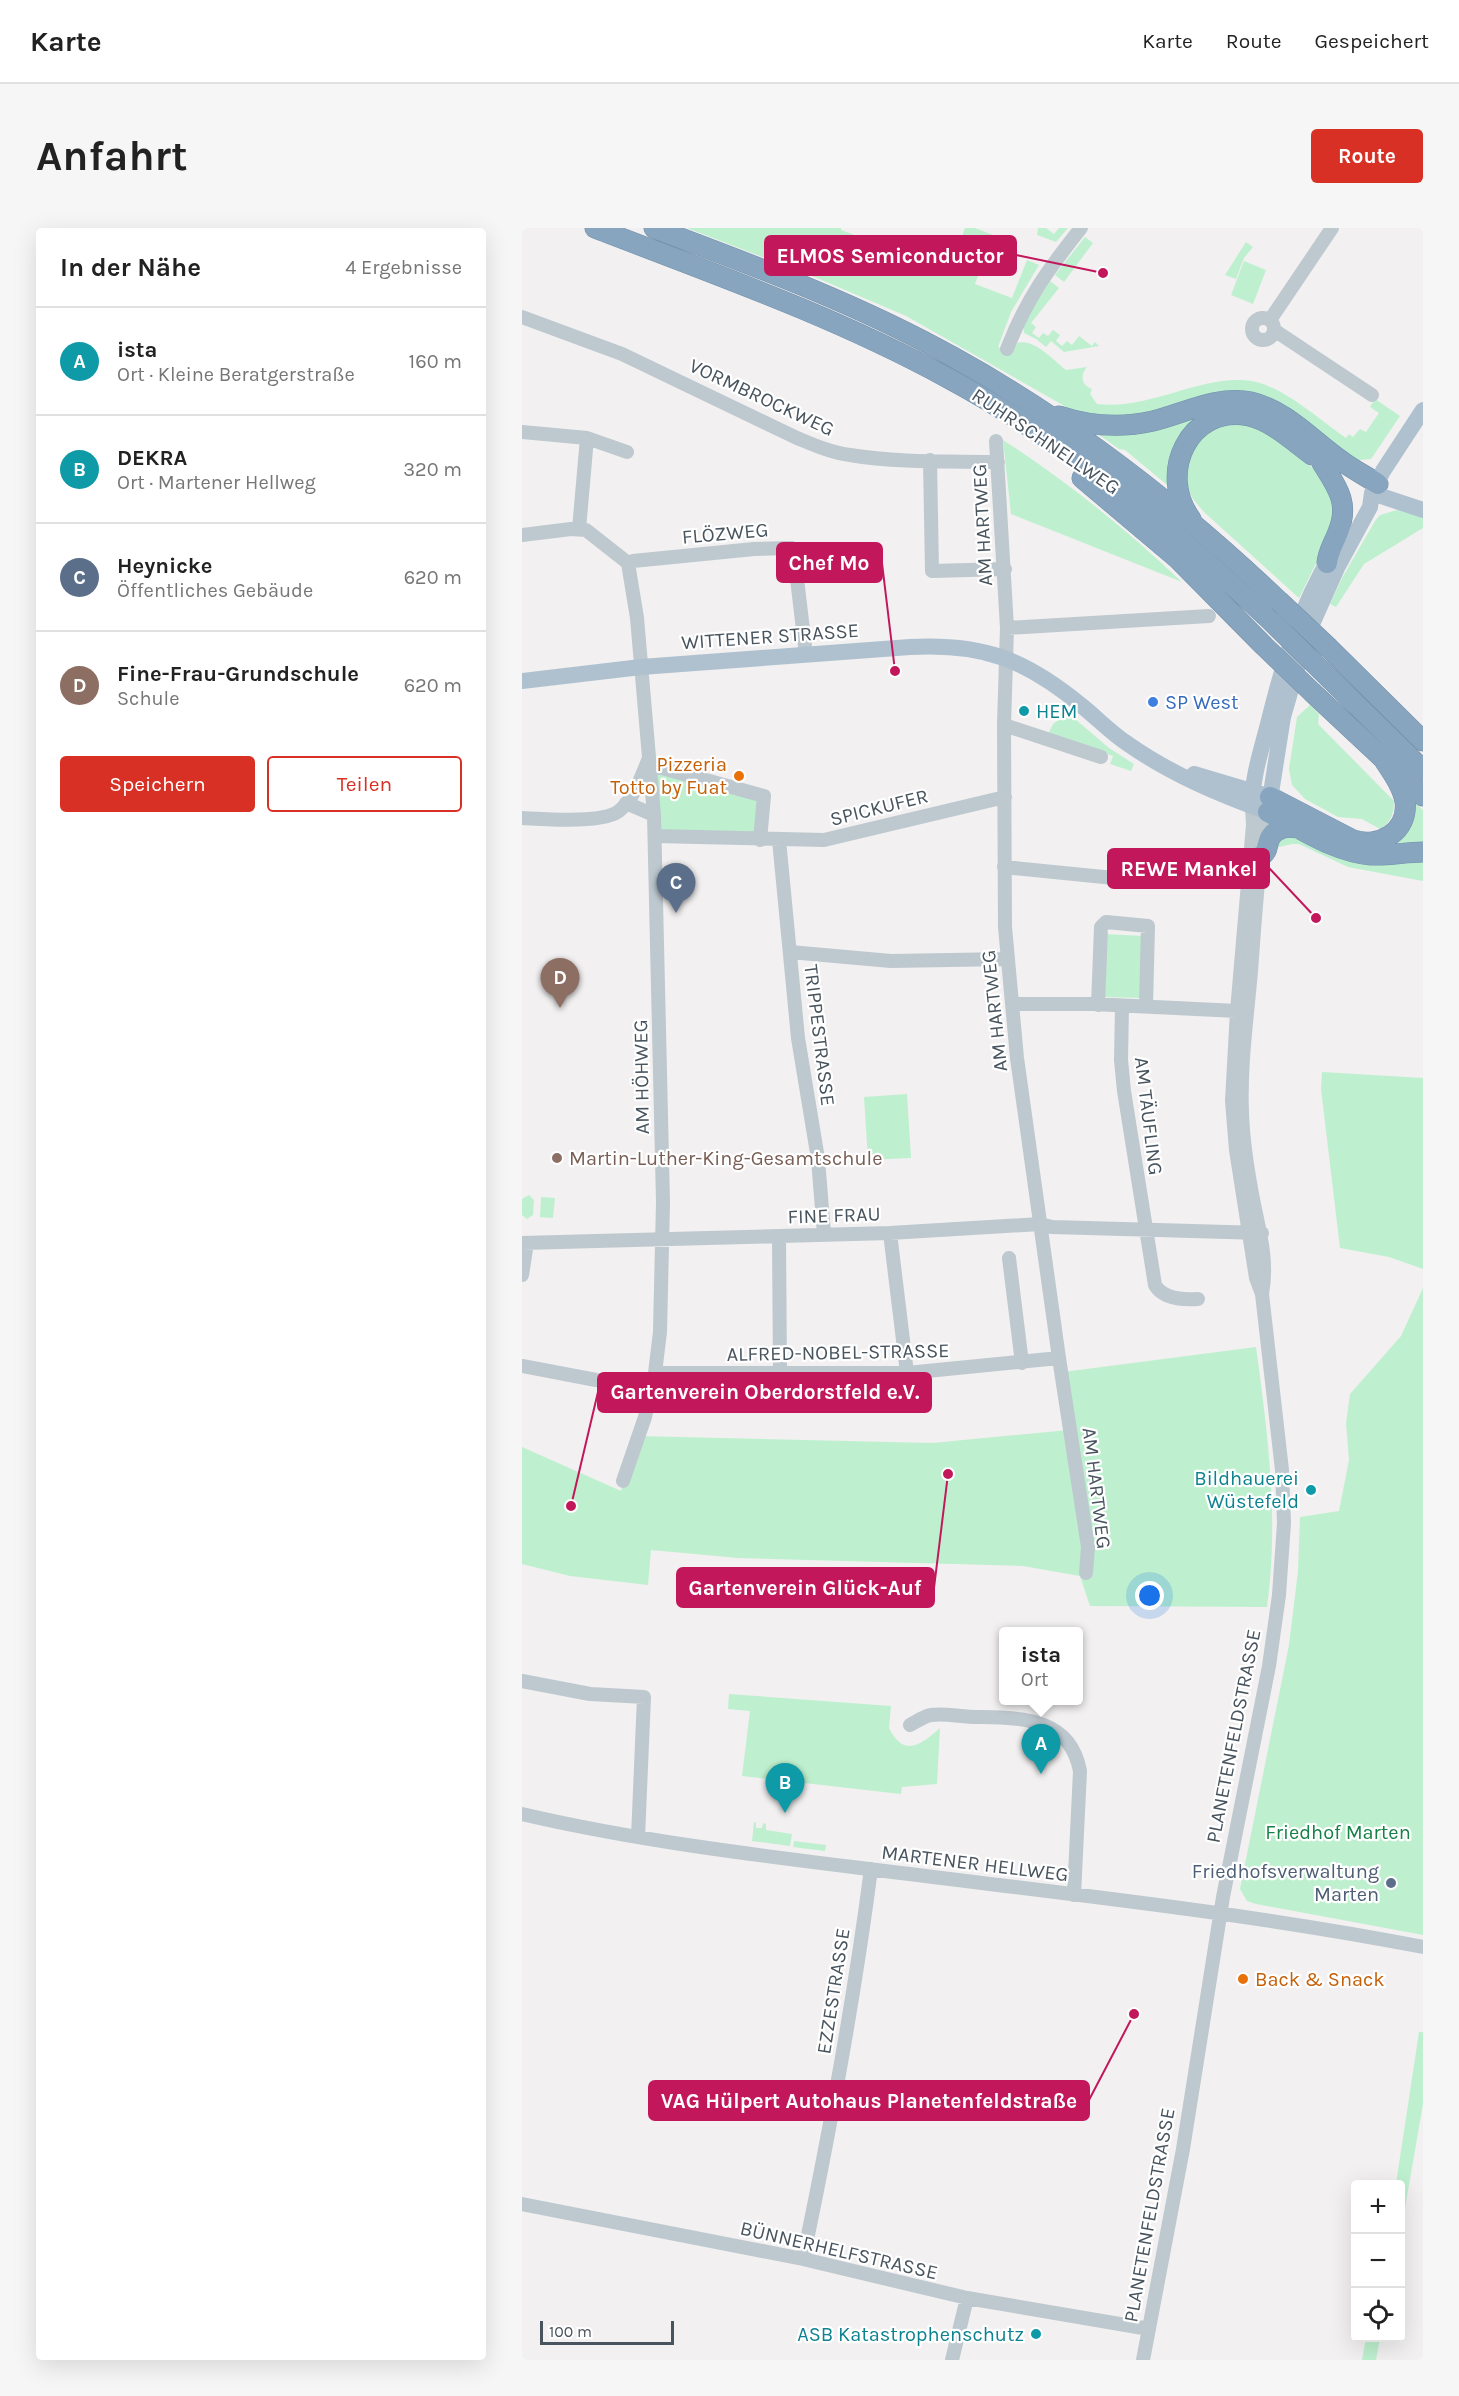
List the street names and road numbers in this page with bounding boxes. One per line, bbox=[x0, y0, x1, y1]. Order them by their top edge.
street label: VORMBROCKWEG bbox=[686, 354, 838, 441]
street label: RUHRSCHNELLWEG bbox=[967, 383, 1124, 499]
street label: AM HARTWEG bbox=[968, 463, 997, 587]
street label: FLÖZWEG bbox=[681, 518, 769, 549]
street label: WITTENER STRASSE bbox=[680, 619, 860, 654]
street label: SPICKUFER bbox=[828, 784, 931, 831]
street label: AM HARTWEG bbox=[977, 949, 1012, 1073]
street label: TRIPPESTRASSE bbox=[799, 963, 840, 1107]
street label: AM HÖHWEG bbox=[629, 1019, 654, 1135]
street label: AM TÄUFLING bbox=[1130, 1056, 1167, 1176]
street label: FINE FRAU bbox=[787, 1202, 881, 1229]
street label: ALFRED-NOBEL-STRASSE bbox=[726, 1339, 950, 1366]
street label: AM HARTWEG bbox=[1078, 1426, 1115, 1550]
street label: PLANETENFELDSTRASSE bbox=[1201, 1627, 1266, 1845]
street label: MARTENER HELLWEG bbox=[880, 1841, 1070, 1886]
street label: EZZESTRASSE bbox=[812, 1926, 855, 2056]
street label: PLANETENFELDSTRASSE bbox=[1119, 2106, 1180, 2324]
street label: BÜNNERHELFSTRASSE bbox=[738, 2217, 940, 2284]

